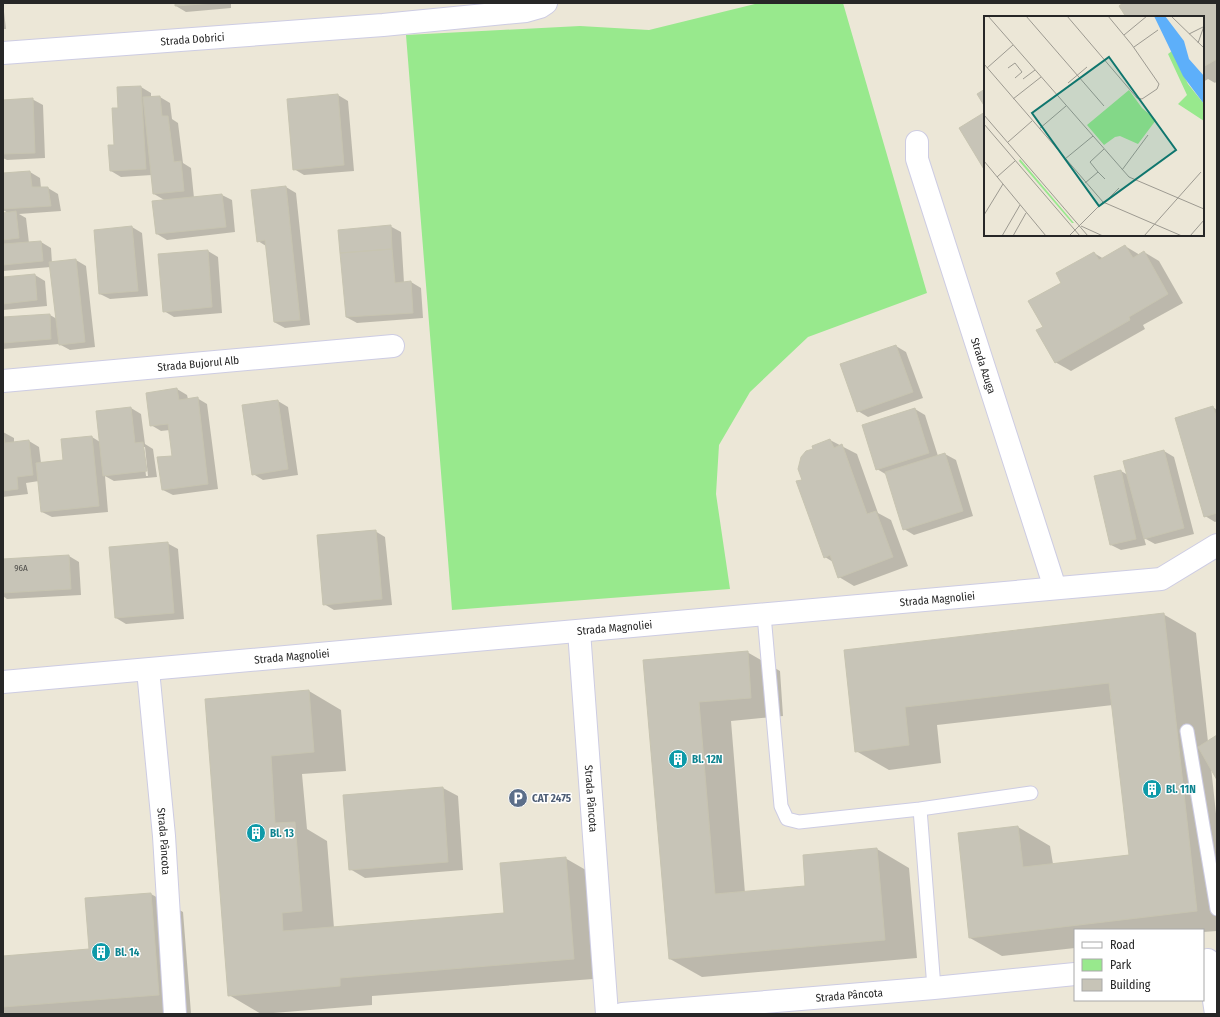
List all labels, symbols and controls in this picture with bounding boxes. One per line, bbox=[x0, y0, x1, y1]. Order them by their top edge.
inset map bbox=[984, 16, 1204, 236]
street label: Strada Dobrici bbox=[160, 30, 225, 48]
street label: Strada Azuga bbox=[968, 336, 999, 395]
street label: Strada Bujorul Alb bbox=[157, 353, 240, 374]
house number: 96A bbox=[14, 563, 28, 573]
street label: Strada Magnoliei bbox=[899, 589, 976, 609]
street label: Strada Magnoliei bbox=[576, 618, 653, 637]
street label: Strada Magnoliei bbox=[254, 646, 330, 666]
building icon: Bl. 12N bbox=[667, 748, 689, 770]
place label: Bl. 12N bbox=[692, 753, 722, 766]
street label: Strada Pâncota bbox=[582, 764, 600, 833]
building icon: Bl. 11N bbox=[1141, 778, 1163, 800]
place label: Bl. 11N bbox=[1166, 783, 1196, 796]
parking icon: CAT 2475 bbox=[507, 787, 529, 809]
place label: CAT 2475 bbox=[532, 792, 572, 805]
street label: Strada Pâncota bbox=[155, 807, 173, 875]
building icon: Bl. 13 bbox=[245, 822, 267, 844]
place label: Bl. 13 bbox=[270, 827, 294, 840]
legend bbox=[1074, 929, 1204, 1001]
text: Road bbox=[1110, 938, 1135, 952]
building icon: Bl. 14 bbox=[90, 941, 112, 963]
place label: Bl. 14 bbox=[115, 946, 140, 959]
text: Park bbox=[1110, 958, 1132, 972]
text: Building bbox=[1110, 978, 1151, 992]
street label: Strada Pâncota bbox=[815, 986, 883, 1004]

